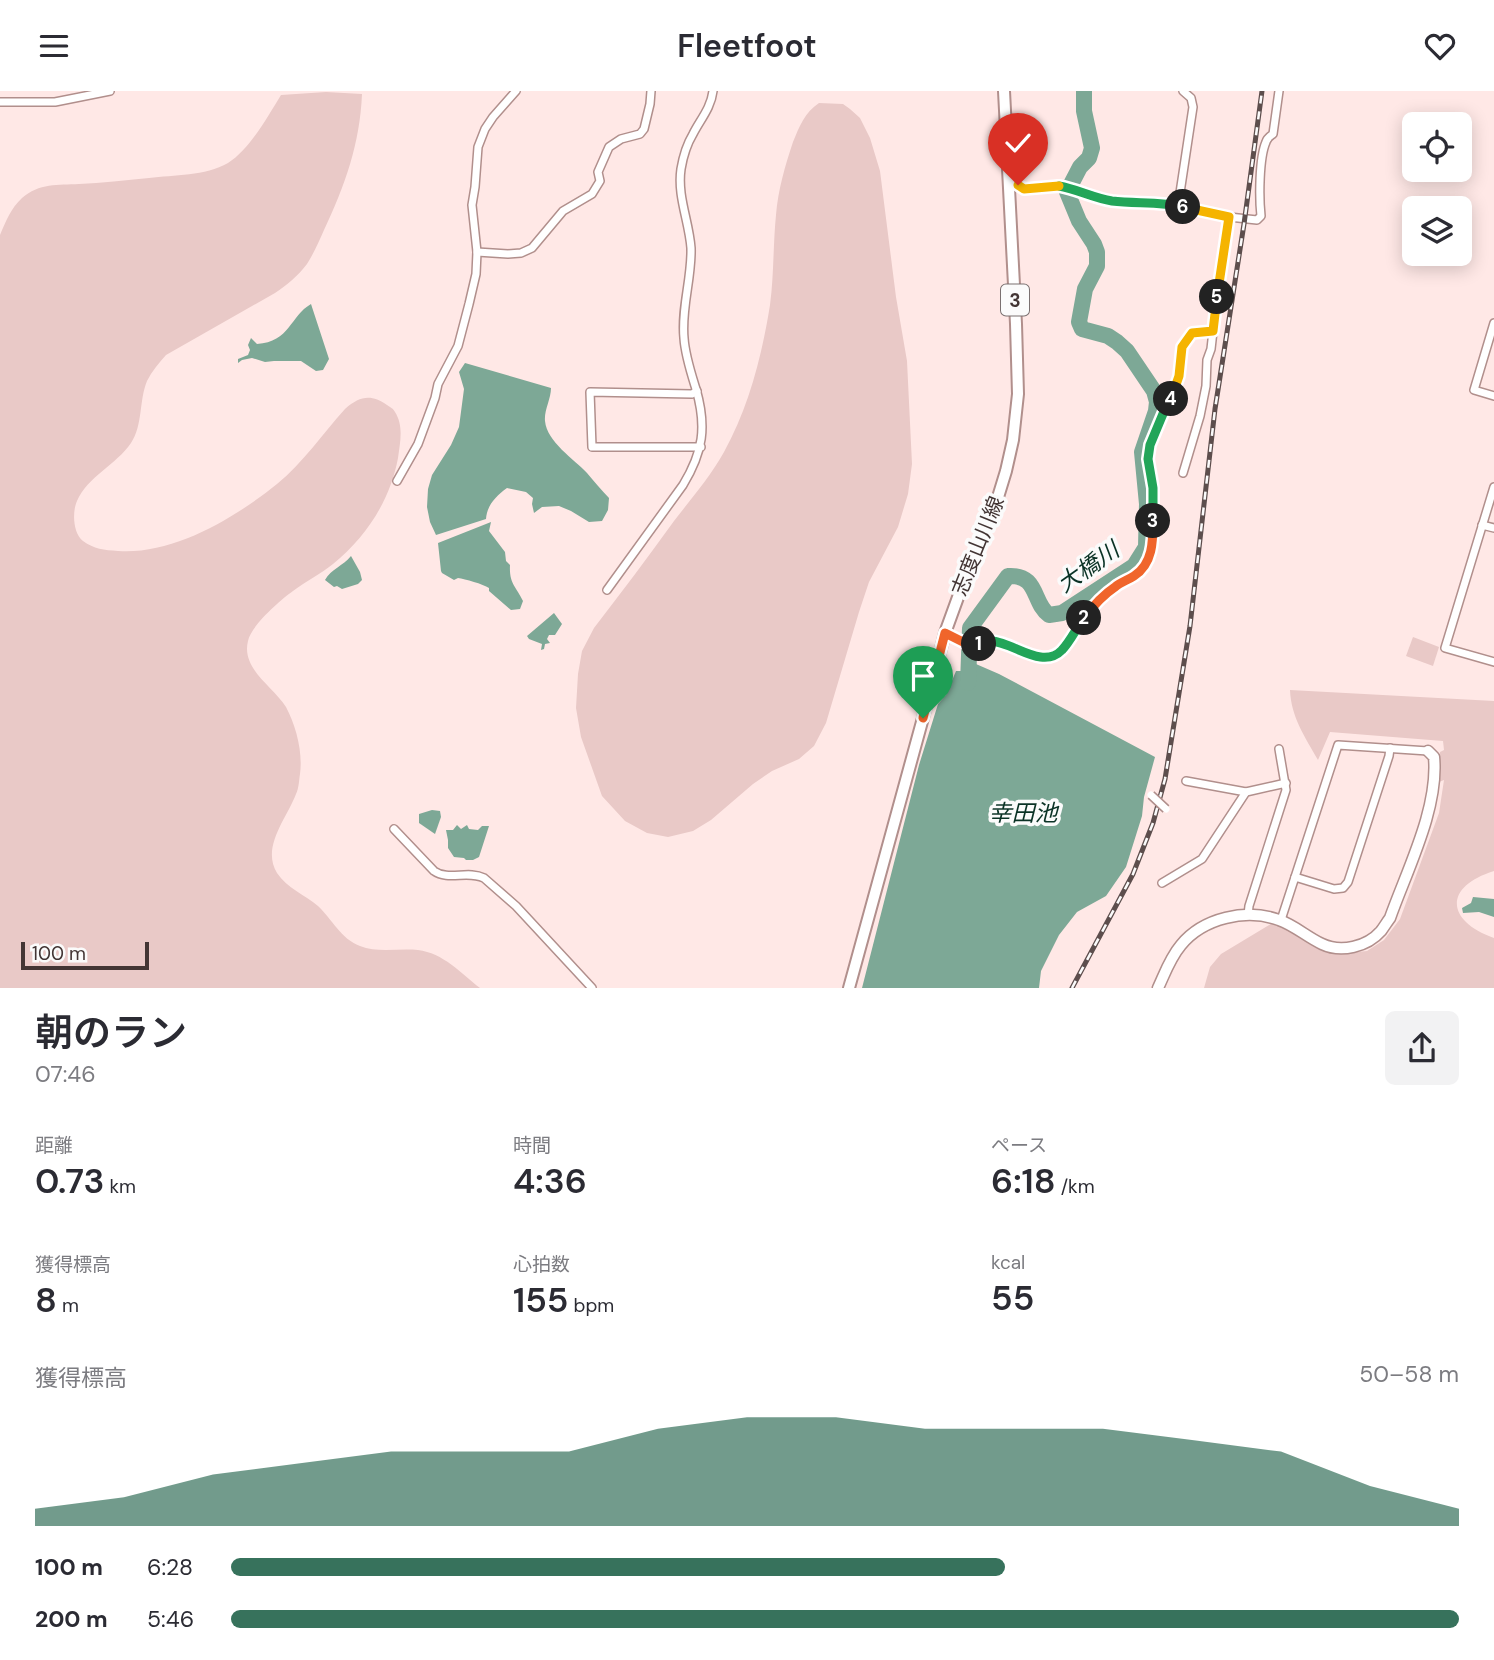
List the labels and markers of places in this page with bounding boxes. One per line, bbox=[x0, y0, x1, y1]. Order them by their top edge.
pin bbox=[988, 113, 1048, 185]
pin: 6 bbox=[1166, 190, 1200, 225]
pin: 5 bbox=[1200, 279, 1234, 315]
pin: 4 bbox=[1154, 381, 1188, 417]
pin: 3 bbox=[1136, 503, 1170, 539]
pin: 2 bbox=[1066, 601, 1102, 635]
pin: 1 bbox=[962, 627, 996, 661]
pin bbox=[893, 646, 953, 718]

